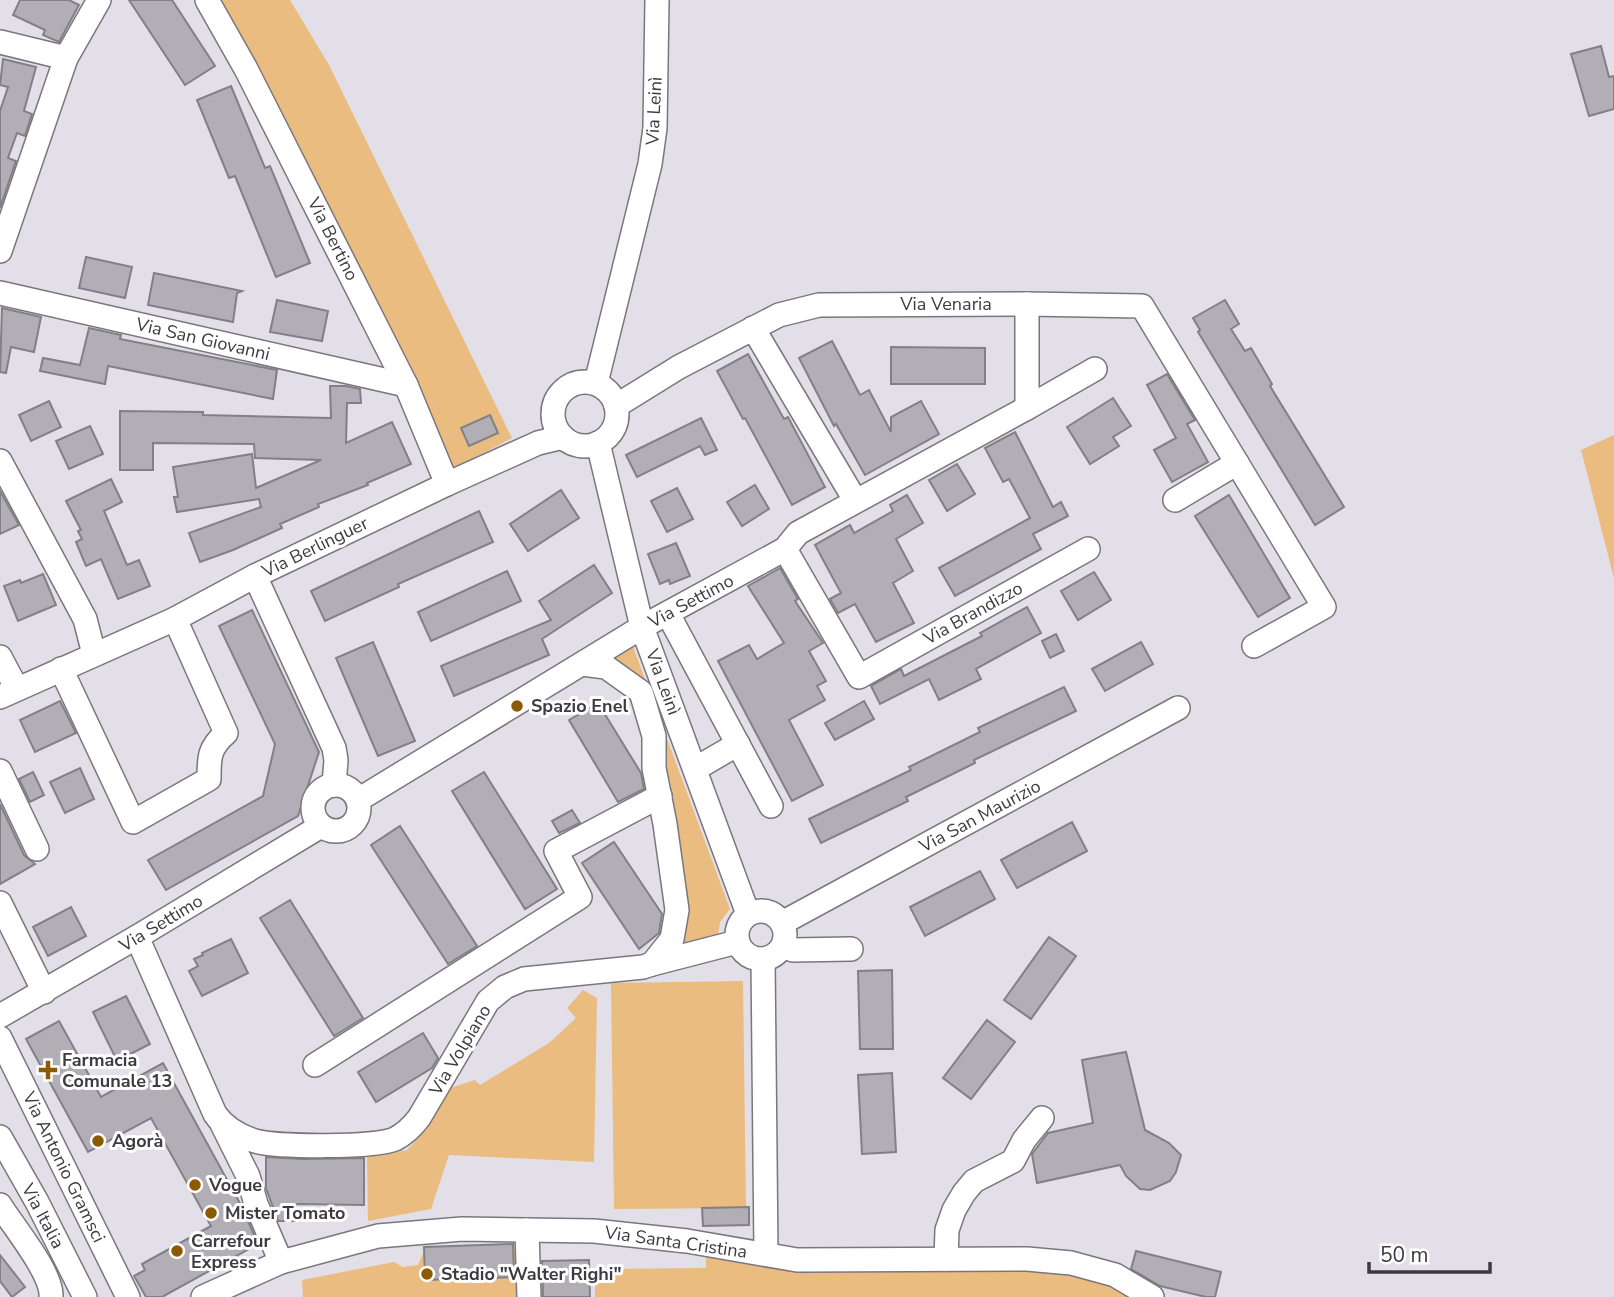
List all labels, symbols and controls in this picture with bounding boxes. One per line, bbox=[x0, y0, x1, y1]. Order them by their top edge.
street label: Via Leinì bbox=[640, 76, 668, 147]
street label: Via Bertino bbox=[301, 193, 364, 285]
street label: Via Venaria bbox=[899, 292, 992, 316]
street label: Via San Giovanni bbox=[133, 312, 272, 366]
street label: Via Berlinguer bbox=[257, 511, 373, 584]
street label: Via Settimo bbox=[643, 568, 738, 634]
street label: Via Brandizzo bbox=[918, 576, 1027, 651]
street label: Via Leinì bbox=[640, 645, 686, 718]
place label: Spazio Enel bbox=[531, 694, 628, 718]
marker: Spazio Enel bbox=[509, 698, 525, 714]
street label: Via San Maurizio bbox=[914, 774, 1045, 859]
street label: Via Settimo bbox=[114, 889, 207, 958]
street label: Via Volpiano bbox=[423, 1000, 497, 1101]
place label: Farmacia Comunale 13 bbox=[62, 1048, 172, 1093]
marker: Farmacia Comunale 13 bbox=[40, 1062, 56, 1078]
street label: Via Antonio Gramsci bbox=[17, 1087, 111, 1246]
place label: Agorà bbox=[112, 1129, 163, 1153]
marker: Agorà bbox=[90, 1133, 106, 1149]
place label: Vogue bbox=[208, 1173, 262, 1197]
marker: Vogue bbox=[187, 1177, 203, 1193]
street label: Via Italia bbox=[15, 1178, 70, 1253]
place label: Mister Tomato bbox=[225, 1201, 345, 1225]
marker: Mister Tomato bbox=[203, 1205, 219, 1221]
street label: Via Santa Cristina bbox=[602, 1220, 749, 1264]
place label: Carrefour Express bbox=[191, 1229, 271, 1274]
scale bar bbox=[1369, 1230, 1490, 1274]
text: 50 m bbox=[1380, 1241, 1429, 1269]
marker: Carrefour Express bbox=[169, 1243, 185, 1259]
place label: Stadio "Walter Righi" bbox=[441, 1262, 621, 1286]
marker: Stadio "Walter Righi" bbox=[419, 1266, 435, 1282]

